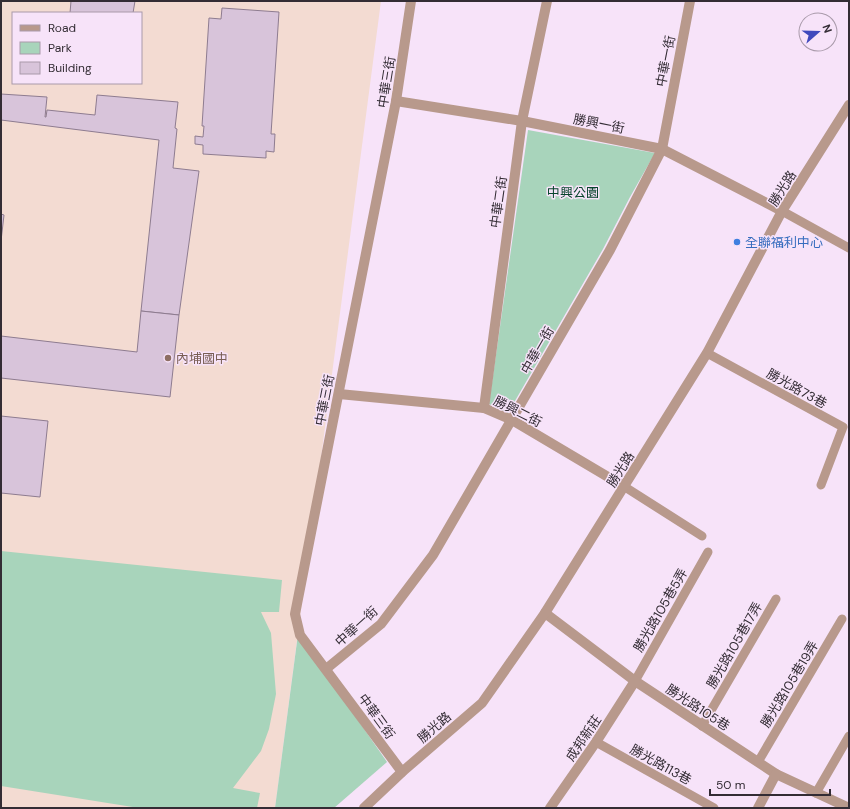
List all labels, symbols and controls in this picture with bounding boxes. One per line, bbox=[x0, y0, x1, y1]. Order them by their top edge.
legend bbox=[12, 12, 142, 84]
north arrow bbox=[798, 12, 838, 52]
text: Road bbox=[48, 20, 76, 36]
text: N bbox=[819, 22, 835, 35]
street label: 中華一街 bbox=[652, 34, 679, 88]
text: Park bbox=[48, 40, 72, 56]
street label: 中華三街 bbox=[374, 55, 399, 109]
text: Building bbox=[48, 60, 92, 76]
street label: 勝興一街 bbox=[572, 110, 626, 137]
street label: 勝光路 bbox=[765, 167, 800, 209]
street label: 中華二街 bbox=[486, 175, 511, 229]
park label: 中興公園 bbox=[547, 184, 599, 201]
place label: 全聯福利中心 bbox=[745, 234, 823, 251]
marker: 全聯福利中心 bbox=[732, 237, 742, 247]
street label: 中華一街 bbox=[517, 323, 558, 377]
place label: 內埔國中 bbox=[176, 350, 228, 367]
marker: 內埔國中 bbox=[163, 353, 173, 363]
street label: 勝光路73巷 bbox=[764, 365, 830, 412]
street label: 中華三街 bbox=[311, 373, 338, 427]
street label: 勝興二街 bbox=[491, 392, 545, 431]
street label: 勝光路 bbox=[603, 448, 638, 490]
street label: 勝光路105巷5弄 bbox=[630, 565, 691, 655]
street label: 勝光路105巷17弄 bbox=[703, 599, 766, 691]
street label: 中華一街 bbox=[331, 603, 381, 650]
street label: 勝光路105巷19弄 bbox=[757, 638, 822, 731]
street label: 勝光路105巷 bbox=[663, 680, 733, 734]
street label: 中華三街 bbox=[354, 690, 399, 742]
street label: 勝光路 bbox=[414, 708, 455, 747]
street label: 成邦新莊 bbox=[562, 712, 605, 765]
street label: 勝光路113巷 bbox=[627, 741, 695, 788]
scale bar bbox=[710, 771, 830, 797]
text: 50 m bbox=[716, 777, 745, 793]

